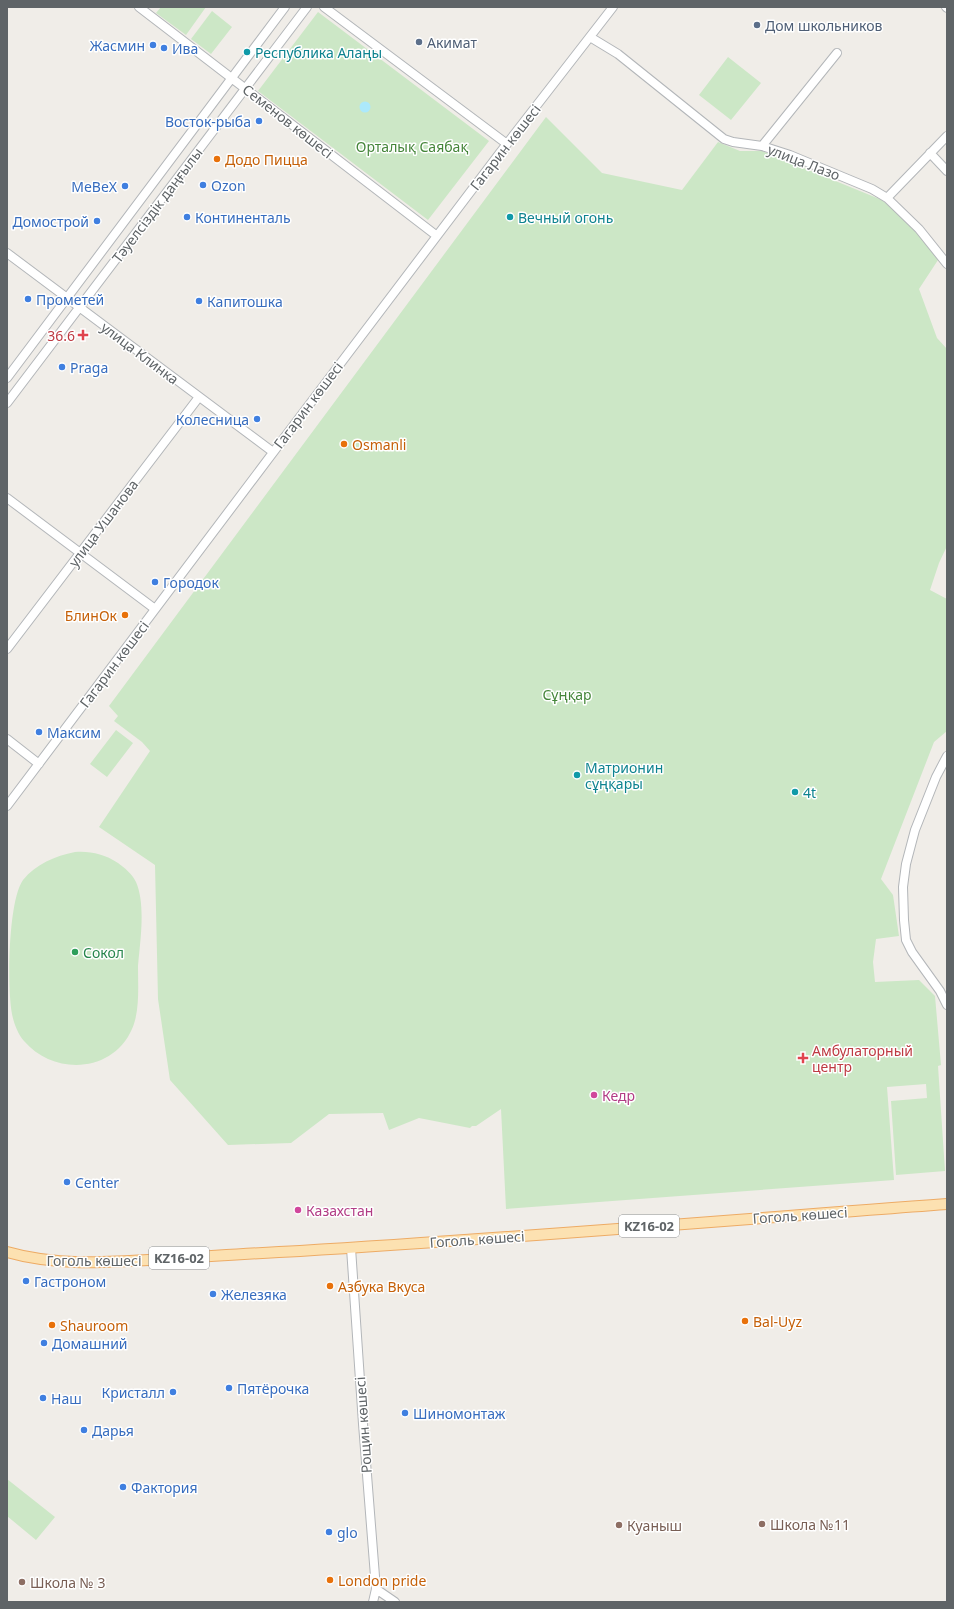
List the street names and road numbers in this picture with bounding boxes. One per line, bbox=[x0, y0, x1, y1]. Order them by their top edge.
street label: Семенов көшесі bbox=[239, 80, 337, 162]
street label: Гагарин көшесі bbox=[465, 100, 545, 194]
street label: улица Лазо bbox=[765, 140, 843, 184]
street label: Тәуелсіздік даңғылы bbox=[107, 144, 207, 266]
street label: улица Клинка bbox=[97, 318, 183, 388]
street label: Гагарин көшесі bbox=[269, 358, 347, 452]
street label: улица Ушанова bbox=[64, 475, 142, 571]
street label: Гагарин көшесі bbox=[75, 617, 153, 711]
street label: Гоголь көшесі bbox=[752, 1202, 848, 1228]
road number: KZ16-02 bbox=[619, 1215, 679, 1237]
street label: Гоголь көшесі bbox=[429, 1226, 525, 1252]
road number: KZ16-02 bbox=[149, 1247, 209, 1269]
street label: Гоголь көшесі bbox=[46, 1251, 142, 1270]
street label: Рощин көшесі bbox=[350, 1376, 376, 1474]

